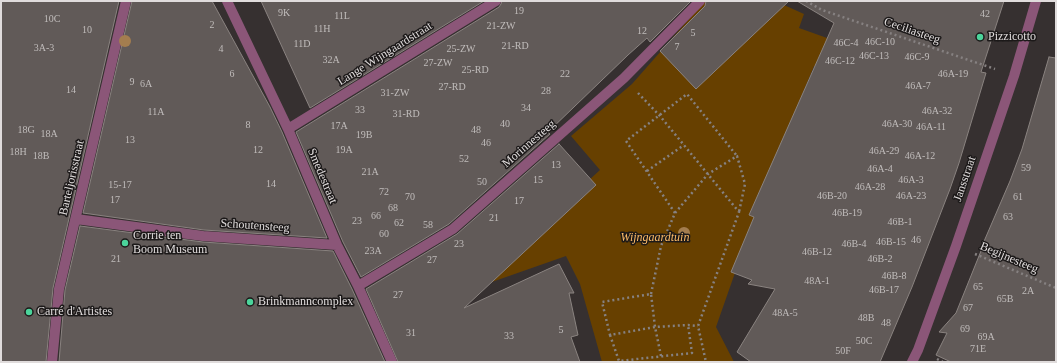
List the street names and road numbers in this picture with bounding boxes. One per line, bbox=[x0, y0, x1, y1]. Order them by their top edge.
street label: Ceciliasteeg bbox=[882, 15, 942, 47]
street label: Lange Wijngaardstraat bbox=[335, 19, 435, 89]
street label: Morinnesteeg bbox=[499, 117, 559, 171]
street label: Barteljorisstraat bbox=[56, 139, 88, 217]
street label: Smedestraat bbox=[304, 146, 340, 206]
street label: Jansstraat bbox=[951, 155, 979, 203]
street label: Schoutensteeg bbox=[220, 216, 290, 236]
street label: Begijnesteeg bbox=[978, 239, 1040, 277]

